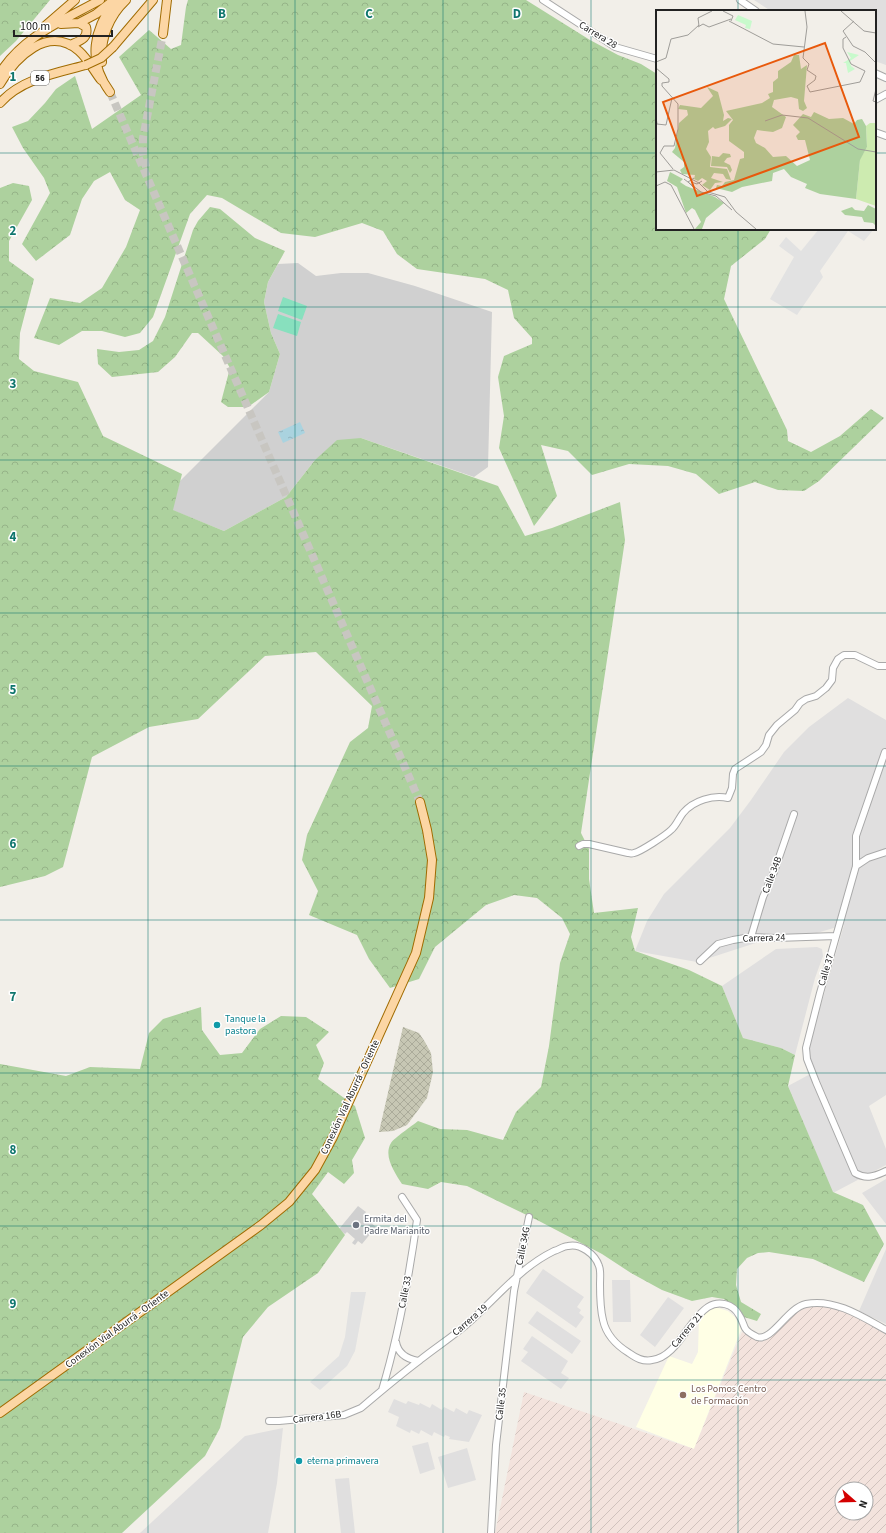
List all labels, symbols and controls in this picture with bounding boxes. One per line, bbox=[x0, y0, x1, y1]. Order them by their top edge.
text: B bbox=[218, 5, 226, 23]
text: C bbox=[365, 5, 373, 23]
text: D bbox=[513, 5, 521, 23]
inset map bbox=[656, 10, 876, 230]
scale bar bbox=[14, 12, 112, 38]
text: 100 m bbox=[20, 18, 50, 35]
street label: Carrera 28 bbox=[576, 18, 620, 52]
text: 1 bbox=[10, 68, 17, 86]
road number: 56 bbox=[31, 71, 49, 85]
text: 2 bbox=[10, 222, 17, 240]
text: 3 bbox=[10, 375, 17, 393]
text: 4 bbox=[10, 528, 17, 546]
text: 5 bbox=[10, 681, 17, 699]
text: 6 bbox=[10, 835, 17, 853]
street label: Calle 34B bbox=[759, 854, 785, 896]
street label: Carrera 24 bbox=[742, 930, 786, 946]
street label: Calle 37 bbox=[815, 952, 837, 988]
text: 7 bbox=[10, 988, 17, 1006]
place label: Tanque la pastora bbox=[225, 1012, 266, 1038]
marker: Tanque la pastora bbox=[212, 1020, 222, 1030]
street label: Conexión Vial Aburrá - Oriente bbox=[317, 1037, 383, 1157]
text: 8 bbox=[10, 1141, 17, 1159]
place label: Ermita del Padre Marianito bbox=[364, 1212, 430, 1238]
marker: Ermita del Padre Marianito bbox=[351, 1220, 361, 1230]
street label: Calle 34G bbox=[512, 1226, 534, 1266]
street label: Calle 33 bbox=[395, 1275, 415, 1309]
street label: Conexión Vial Aburrá - Oriente bbox=[62, 1287, 172, 1371]
text: 9 bbox=[10, 1295, 17, 1313]
street label: Carrera 19 bbox=[449, 1301, 491, 1339]
street label: Carrera 21 bbox=[668, 1309, 706, 1351]
place label: Los Pomos Centro de Formación bbox=[691, 1382, 766, 1408]
street label: Calle 35 bbox=[492, 1387, 510, 1421]
marker: Los Pomos Centro de Formación bbox=[678, 1390, 688, 1400]
street label: Carrera 16B bbox=[292, 1407, 342, 1427]
place label: eterna primavera bbox=[307, 1454, 379, 1468]
marker: eterna primavera bbox=[294, 1456, 304, 1466]
north arrow bbox=[834, 1481, 874, 1521]
text: N bbox=[855, 1498, 871, 1510]

